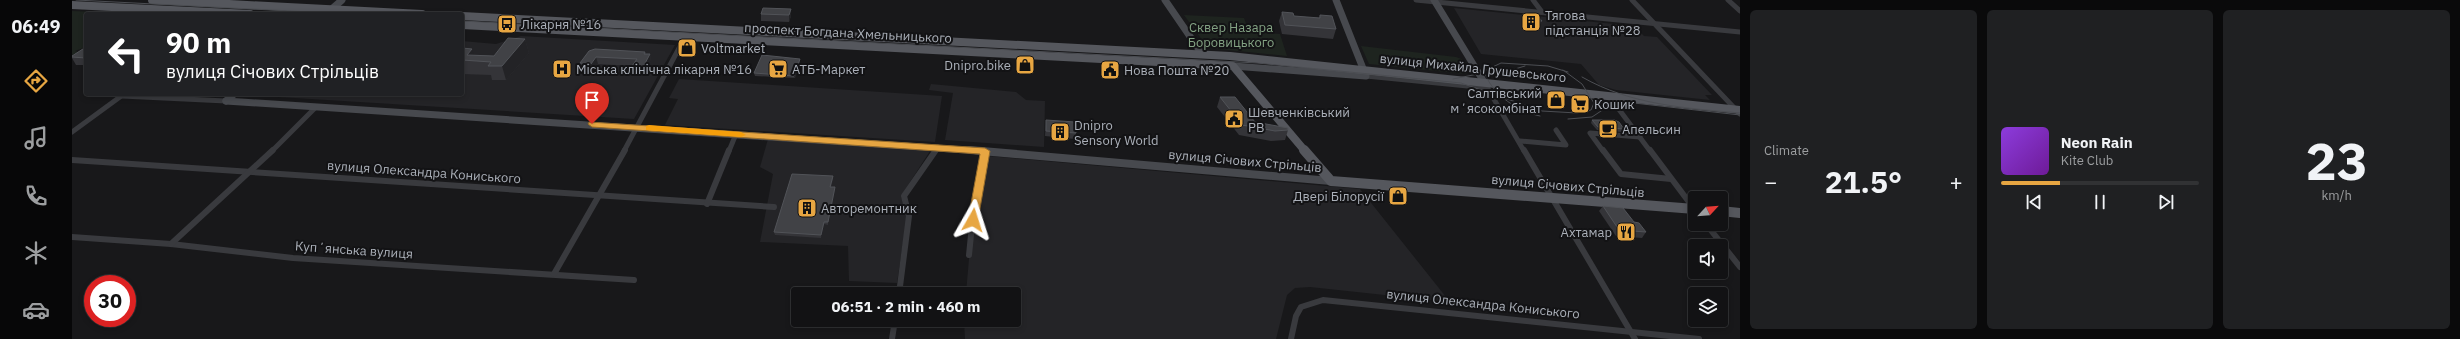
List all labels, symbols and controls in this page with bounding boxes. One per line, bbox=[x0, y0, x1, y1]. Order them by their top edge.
place label: Тягова пiдстанцiя №28 bbox=[1545, 7, 1641, 39]
building icon: Тягова пiдстанцiя №28 bbox=[1520, 11, 1542, 33]
bus stop icon: Лікарня №16 bbox=[496, 13, 518, 35]
text: 06:49 bbox=[11, 15, 61, 38]
place label: Лікарня №16 bbox=[521, 16, 601, 33]
street label: проспект Богдана Хмельницького bbox=[744, 19, 952, 47]
park label: Сквер Назара Боровицького bbox=[1188, 19, 1274, 51]
text: 90 m bbox=[166, 24, 231, 61]
icon: left bbox=[100, 28, 152, 80]
shop icon: Voltmarket bbox=[676, 37, 698, 59]
place label: Voltmarket bbox=[701, 40, 765, 57]
street label: вулиця Михайла Грушевського bbox=[1379, 50, 1567, 86]
shop icon: Dnipro.bike bbox=[1014, 54, 1036, 76]
place label: Dnipro.bike bbox=[944, 57, 1011, 74]
hospital icon: Міська клінічна лікарня №16 bbox=[551, 58, 573, 80]
supermarket icon: АТБ-Маркет bbox=[767, 58, 789, 80]
public building icon: Нова Пошта №20 bbox=[1099, 59, 1121, 81]
text: вулиця Січових Стрільців bbox=[166, 60, 379, 83]
place label: Міська клінічна лікарня №16 bbox=[576, 61, 752, 78]
place label: АТБ-Маркет bbox=[792, 61, 865, 78]
place label: Нова Пошта №20 bbox=[1124, 62, 1229, 79]
icon: directions bbox=[22, 67, 50, 95]
pin bbox=[575, 83, 609, 124]
place label: Салтівський мʼясокомбінат bbox=[1450, 85, 1542, 117]
icon: arrive bbox=[581, 89, 603, 111]
shop icon: Салтівський мʼясокомбінат bbox=[1545, 89, 1567, 111]
supermarket icon: Кошик bbox=[1569, 93, 1591, 115]
place label: Кошик bbox=[1594, 96, 1635, 113]
place label: Шевченківський РВ bbox=[1248, 104, 1350, 136]
public building icon: Шевченківський РВ bbox=[1223, 108, 1245, 130]
place label: Dnipro Sensory World bbox=[1074, 117, 1159, 149]
cafe icon: Апельсин bbox=[1597, 118, 1619, 140]
building icon: Dnipro Sensory World bbox=[1049, 121, 1071, 143]
place label: Апельсин bbox=[1622, 121, 1681, 138]
icon: music bbox=[22, 124, 50, 152]
text: 23 bbox=[2305, 127, 2368, 194]
text: Neon Rain bbox=[2061, 133, 2133, 152]
text: Climate bbox=[1764, 142, 1809, 159]
street label: вулиця Січових Стрільців bbox=[1168, 146, 1322, 176]
text: Kite Club bbox=[2061, 152, 2113, 169]
street label: вулиця Олександра Кониського bbox=[327, 157, 521, 187]
text: 21.5° bbox=[1825, 162, 1902, 201]
text: − bbox=[1764, 167, 1777, 196]
text: + bbox=[1949, 167, 1963, 196]
street label: вулиця Січових Стрільців bbox=[1491, 171, 1645, 201]
icon: phone bbox=[22, 182, 50, 210]
shop icon: Двері Білорусії bbox=[1387, 185, 1409, 207]
text: km/h bbox=[2321, 187, 2352, 204]
place label: Двері Білорусії bbox=[1293, 188, 1385, 205]
north arrow bbox=[1688, 191, 1728, 231]
map controls bbox=[1688, 191, 1728, 327]
icon: previous bbox=[2023, 191, 2045, 213]
icon: pause bbox=[2089, 191, 2111, 213]
icon: next bbox=[2155, 191, 2177, 213]
building icon: Авторемонтник bbox=[796, 197, 818, 219]
position arrow bbox=[952, 199, 994, 241]
place label: Авторемонтник bbox=[821, 200, 917, 217]
restaurant icon: Ахтамар bbox=[1615, 221, 1637, 243]
place label: Ахтамар bbox=[1561, 224, 1612, 241]
street label: Купʼянська вулиця bbox=[294, 237, 414, 263]
icon: climate bbox=[22, 239, 50, 267]
button: sound bbox=[1688, 239, 1728, 279]
speed limit sign: 30 bbox=[84, 275, 136, 327]
street label: вулиця Олександра Кониського bbox=[1386, 285, 1580, 323]
button: layers bbox=[1688, 287, 1728, 327]
icon: car bbox=[22, 296, 50, 324]
text: 06:51 · 2 min · 460 m bbox=[832, 297, 980, 316]

